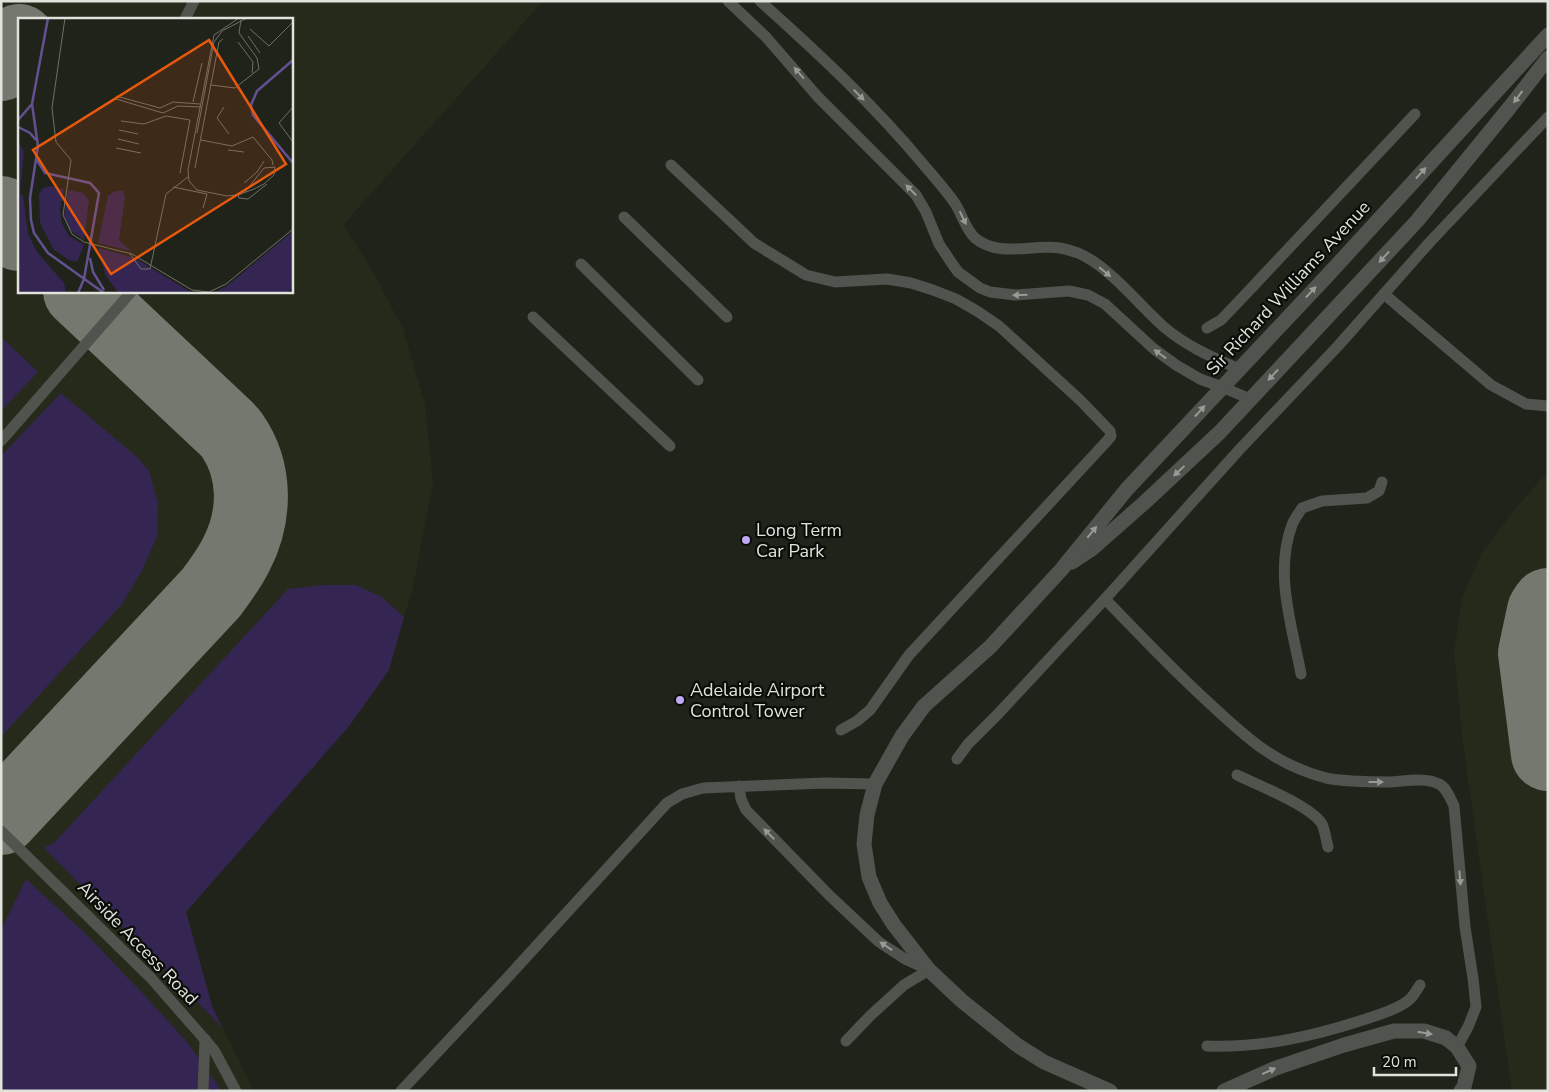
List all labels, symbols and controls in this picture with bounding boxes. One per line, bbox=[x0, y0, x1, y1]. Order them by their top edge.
inset map bbox=[18, 18, 292, 292]
one-way arrow bbox=[794, 67, 805, 79]
one-way arrow bbox=[853, 89, 865, 101]
one-way arrow bbox=[1513, 90, 1523, 104]
one-way arrow bbox=[1415, 167, 1427, 179]
one-way arrow bbox=[905, 185, 917, 197]
street label: Sir Richard Williams Avenue bbox=[1201, 196, 1375, 380]
one-way arrow bbox=[959, 211, 968, 226]
one-way arrow bbox=[1378, 250, 1390, 262]
one-way arrow bbox=[1099, 266, 1112, 277]
one-way arrow bbox=[1305, 287, 1317, 299]
one-way arrow bbox=[1011, 291, 1027, 299]
one-way arrow bbox=[1153, 349, 1167, 359]
one-way arrow bbox=[1267, 369, 1279, 381]
one-way arrow bbox=[1194, 405, 1206, 417]
one-way arrow bbox=[1173, 465, 1185, 477]
place label: Long Term Car Park bbox=[756, 518, 842, 563]
one-way arrow bbox=[1086, 526, 1097, 539]
marker: Long Term Car Park bbox=[740, 534, 752, 546]
place label: Adelaide Airport Control Tower bbox=[690, 678, 825, 723]
marker: Adelaide Airport Control Tower bbox=[674, 694, 686, 706]
one-way arrow bbox=[1369, 778, 1385, 786]
one-way arrow bbox=[764, 828, 776, 840]
one-way arrow bbox=[1456, 871, 1464, 887]
street label: Airside Access Road bbox=[72, 876, 204, 1010]
one-way arrow bbox=[880, 942, 893, 951]
one-way arrow bbox=[1417, 1029, 1433, 1037]
scale bar bbox=[1374, 1044, 1456, 1076]
text: 20 m bbox=[1382, 1052, 1417, 1072]
one-way arrow bbox=[1262, 1067, 1276, 1075]

